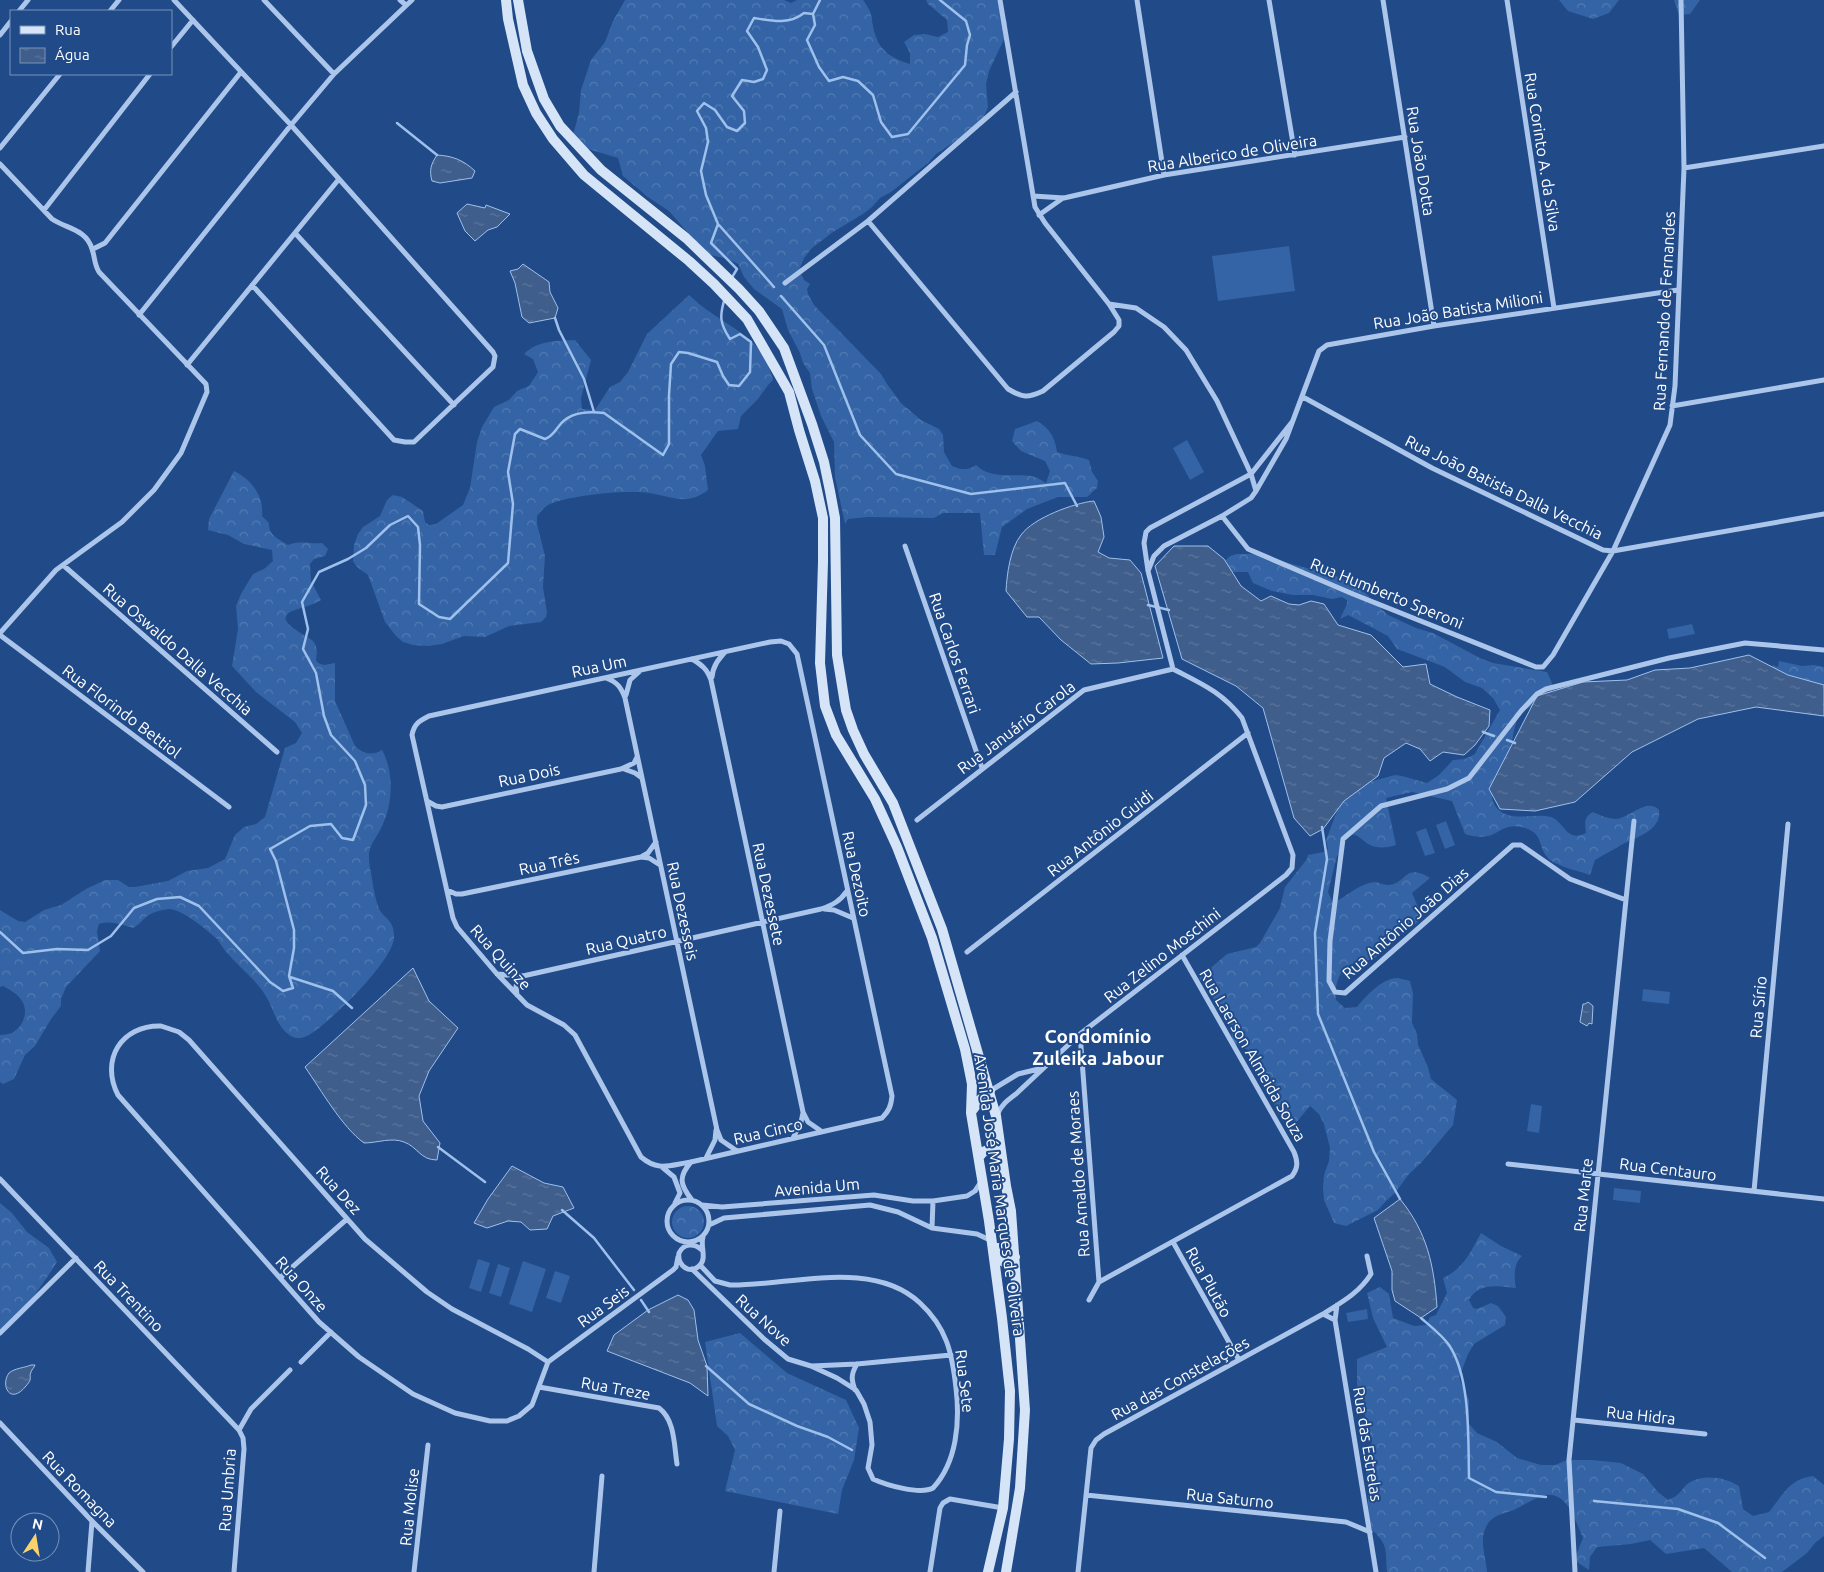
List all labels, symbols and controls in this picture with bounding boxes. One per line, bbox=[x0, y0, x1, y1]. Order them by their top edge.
legend bbox=[10, 10, 172, 75]
text: Rua bbox=[55, 21, 81, 38]
text: Água bbox=[55, 46, 90, 63]
street label: Rua Corinto A. da Silva bbox=[1522, 71, 1564, 233]
street label: Rua João Dotta bbox=[1403, 105, 1439, 217]
street label: Rua Alberico de Oliveira bbox=[1146, 131, 1318, 175]
street label: Rua Fernando de Fernandes bbox=[1650, 211, 1678, 411]
street label: Rua João Batista Milioni bbox=[1372, 288, 1544, 332]
street label: Rua João Batista Dalla Vecchia bbox=[1402, 431, 1606, 543]
street label: Rua Humberto Speroni bbox=[1308, 554, 1466, 632]
street label: Rua Oswaldo Dalla Vecchia bbox=[100, 579, 256, 719]
street label: Rua Carlos Ferrari bbox=[926, 590, 984, 716]
street label: Rua Um bbox=[570, 651, 628, 681]
street label: Rua Florindo Bettiol bbox=[59, 661, 185, 761]
street label: Rua Januário Carola bbox=[954, 677, 1078, 777]
street label: Rua Dois bbox=[497, 760, 561, 790]
street label: Rua Antônio Guidi bbox=[1044, 786, 1156, 880]
street label: Rua Dezoito bbox=[839, 829, 875, 919]
street label: Rua Dezessete bbox=[749, 841, 789, 947]
street label: Rua Três bbox=[517, 848, 581, 878]
street label: Rua Dezesseis bbox=[664, 860, 702, 962]
street label: Rua Antônio João Dias bbox=[1338, 863, 1472, 983]
street label: Rua Zelino Moschini bbox=[1100, 904, 1224, 1006]
street label: Rua Quinze bbox=[467, 921, 535, 993]
street label: Rua Quatro bbox=[584, 922, 668, 958]
street label: Rua Laerson Almeida Souza bbox=[1196, 966, 1310, 1144]
street label: Rua Sírio bbox=[1746, 975, 1770, 1039]
district label: Condomínio Zuleika Jabour bbox=[1032, 1025, 1164, 1069]
street label: Avenida José Maria Marques de Oliveira bbox=[971, 1053, 1029, 1337]
street label: Rua Arnaldo de Moraes bbox=[1063, 1090, 1093, 1258]
street label: Rua Cinco bbox=[732, 1114, 804, 1148]
street label: Rua Centauro bbox=[1618, 1154, 1718, 1184]
street label: Rua Marte bbox=[1570, 1157, 1596, 1233]
street label: Rua Dez bbox=[313, 1162, 365, 1218]
street label: Avenida Um bbox=[773, 1174, 861, 1200]
street label: Rua Plutão bbox=[1182, 1244, 1236, 1320]
street label: Rua Onze bbox=[272, 1252, 332, 1316]
street label: Rua Trentino bbox=[91, 1257, 167, 1335]
street label: Rua Seis bbox=[574, 1281, 632, 1331]
street label: Rua Nove bbox=[733, 1290, 795, 1350]
street label: Rua das Constelações bbox=[1108, 1333, 1252, 1423]
street label: Rua Sete bbox=[952, 1348, 978, 1414]
street label: Rua Treze bbox=[580, 1373, 652, 1403]
street label: Rua das Estrelas bbox=[1350, 1385, 1386, 1503]
street label: Rua Hidra bbox=[1605, 1402, 1677, 1428]
street label: Rua Romagna bbox=[39, 1447, 121, 1531]
street label: Rua Umbria bbox=[215, 1448, 239, 1532]
street label: Rua Molise bbox=[396, 1467, 422, 1547]
street label: Rua Saturno bbox=[1185, 1484, 1275, 1512]
north arrow bbox=[10, 1512, 60, 1562]
text: N bbox=[31, 1515, 44, 1533]

